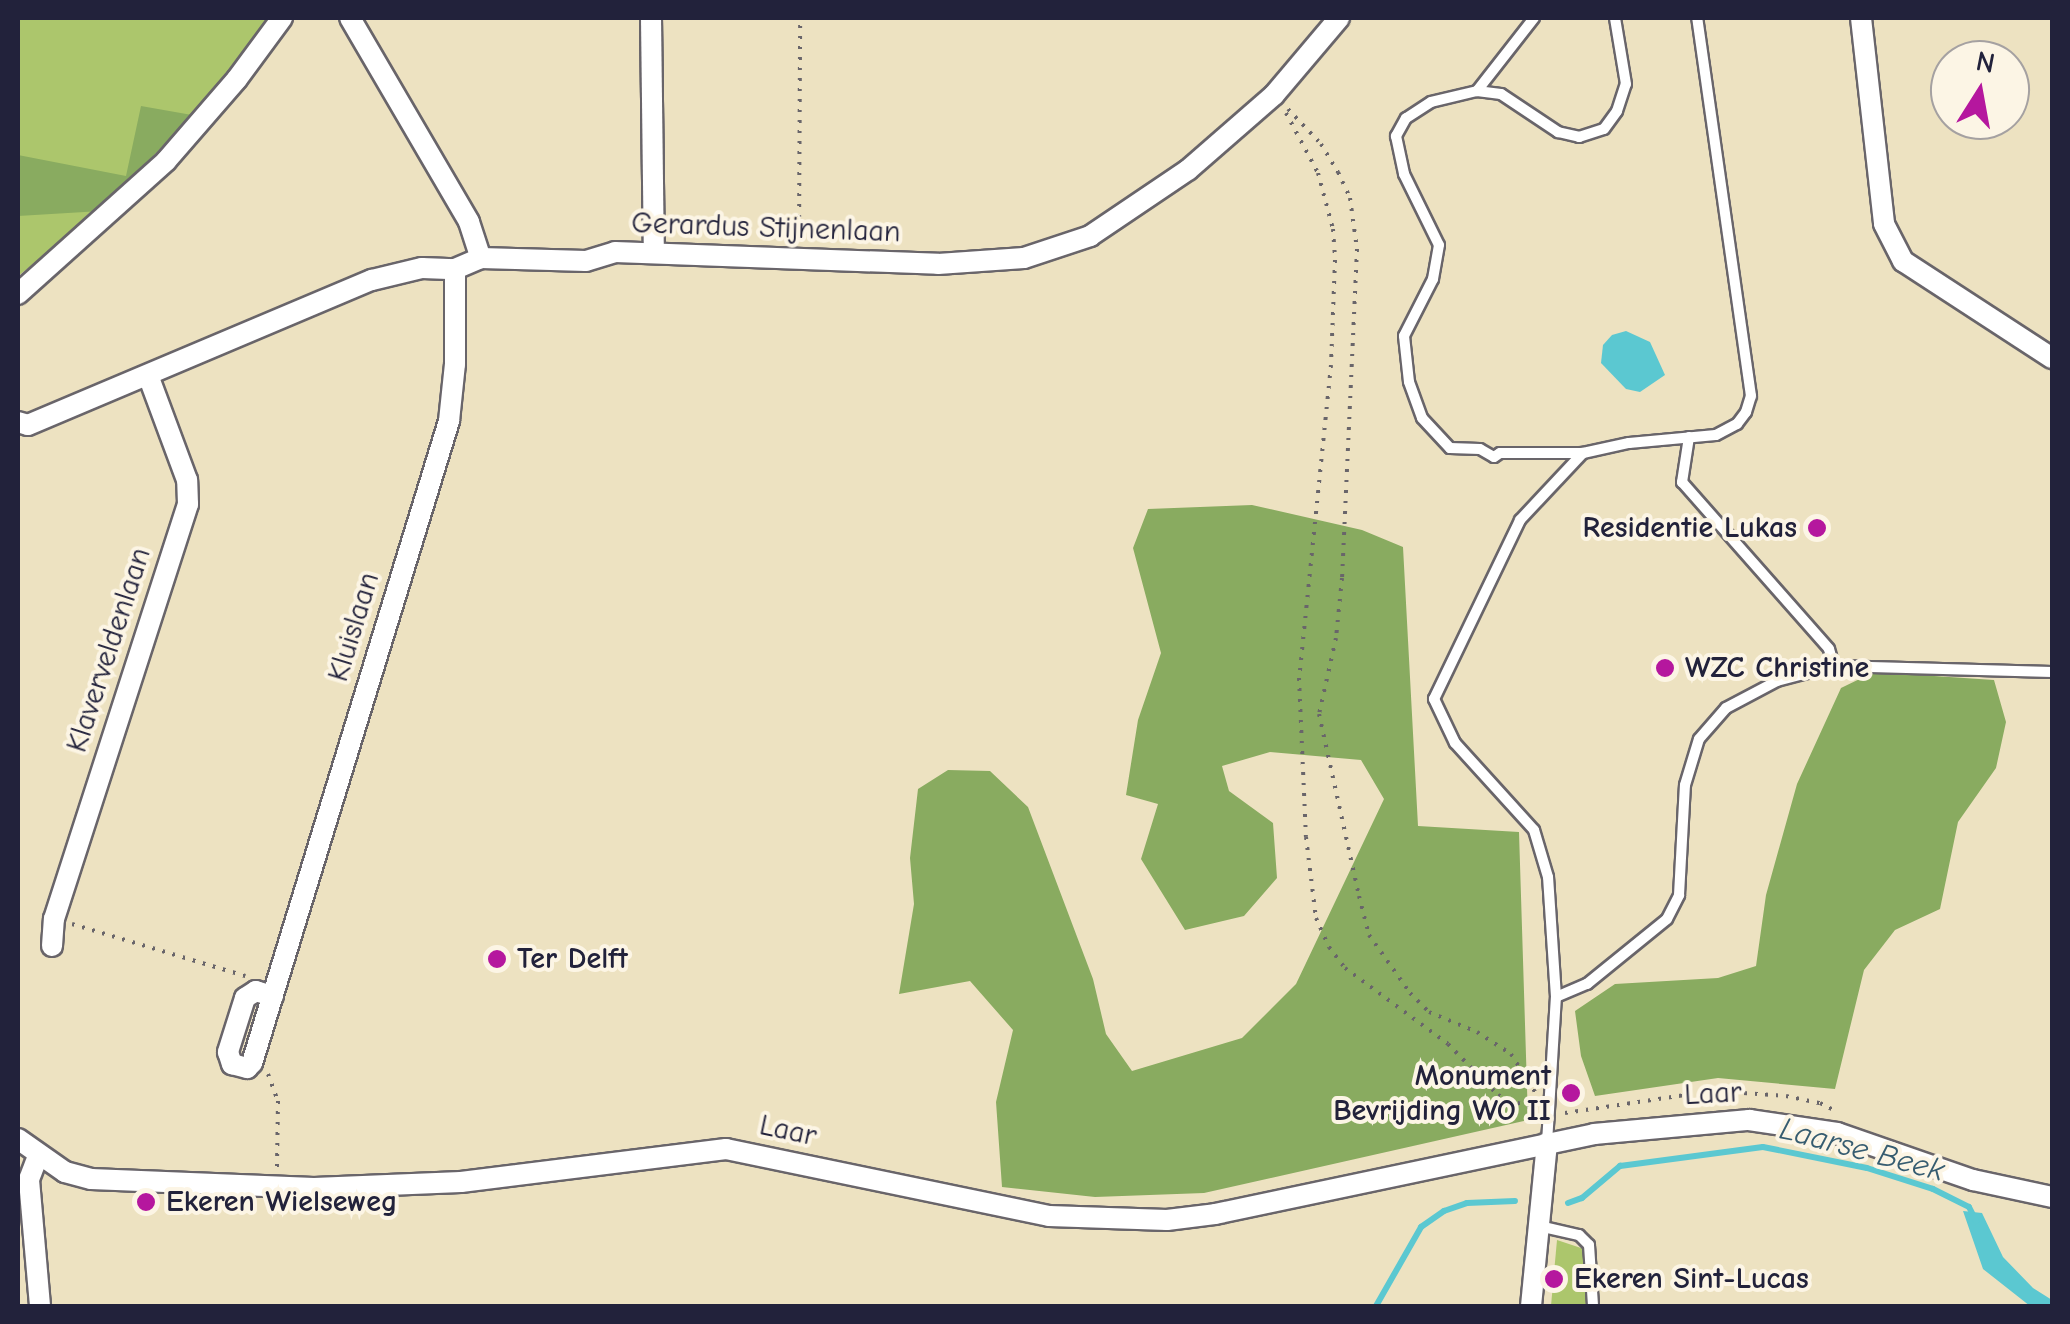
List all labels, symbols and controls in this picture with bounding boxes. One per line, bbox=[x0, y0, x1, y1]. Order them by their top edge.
north arrow bbox=[1930, 40, 2030, 140]
text: N bbox=[1973, 45, 1997, 80]
street label: Gerardus Stijnenlaan bbox=[631, 205, 901, 251]
place label: Residentie Lukas bbox=[1582, 510, 1797, 546]
marker: Residentie Lukas bbox=[1806, 517, 1828, 539]
street label: Klaverveldenlaan bbox=[59, 543, 159, 757]
street label: Kluislaan bbox=[320, 568, 388, 686]
place label: WZC Christine bbox=[1685, 650, 1869, 686]
marker: WZC Christine bbox=[1654, 657, 1676, 679]
place label: Ter Delft bbox=[517, 941, 628, 977]
marker: Ter Delft bbox=[486, 948, 508, 970]
place label: Monument Bevrijding WO II bbox=[1333, 1058, 1551, 1128]
street label: Laar bbox=[1683, 1075, 1743, 1113]
marker: Monument Bevrijding WO II bbox=[1560, 1082, 1582, 1104]
street label: Laar bbox=[756, 1107, 820, 1155]
water label: Laarse Beek bbox=[1775, 1110, 1949, 1190]
place label: Ekeren Wielseweg bbox=[166, 1184, 397, 1220]
marker: Ekeren Wielseweg bbox=[135, 1191, 157, 1213]
place label: Ekeren Sint-Lucas bbox=[1574, 1261, 1809, 1297]
marker: Ekeren Sint-Lucas bbox=[1543, 1268, 1565, 1290]

